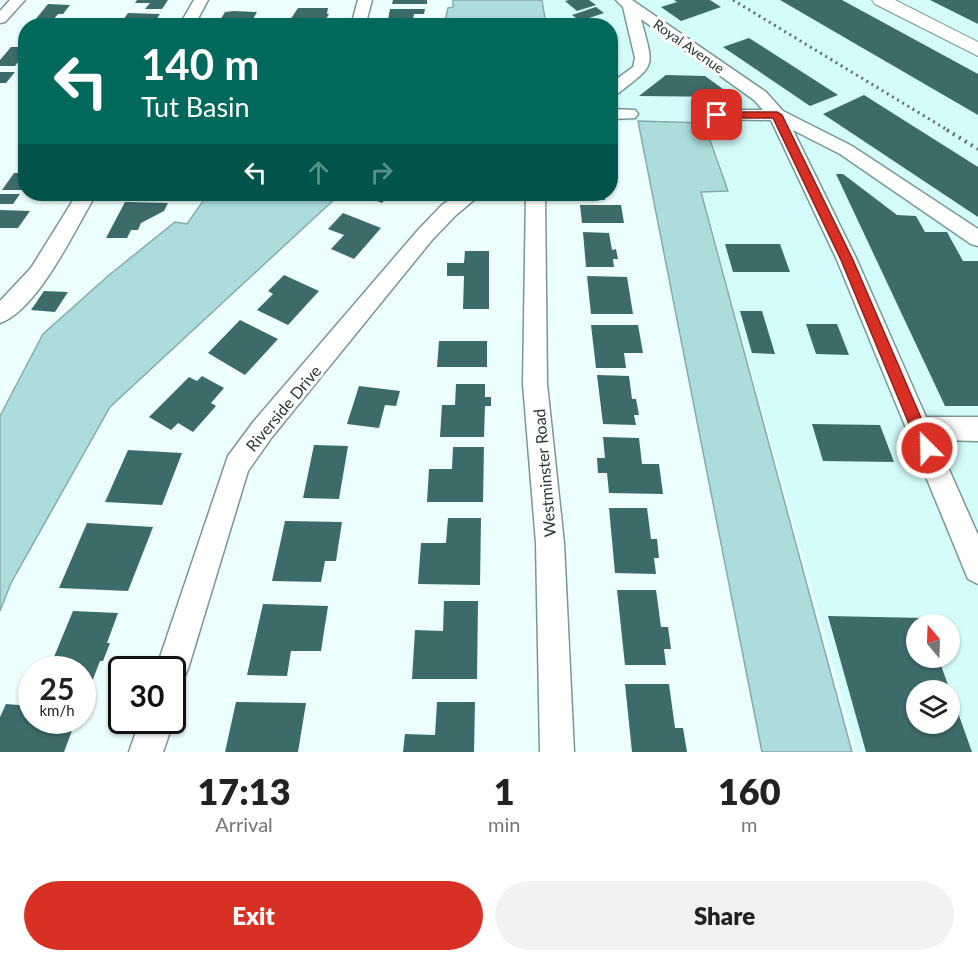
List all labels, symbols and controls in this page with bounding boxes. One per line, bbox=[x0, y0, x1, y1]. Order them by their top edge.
street label: Royal Avenue bbox=[650, 15, 728, 77]
text: 140 m bbox=[141, 39, 259, 89]
icon: left bbox=[42, 42, 120, 120]
pin bbox=[691, 89, 742, 140]
text: Tut Basin bbox=[141, 90, 250, 123]
icon: arrive bbox=[700, 98, 733, 131]
icon: left bbox=[239, 156, 272, 189]
icon: ahead bbox=[302, 156, 335, 189]
icon: right bbox=[365, 156, 398, 189]
street label: Riverside Drive bbox=[242, 361, 324, 455]
street label: Westminster Road bbox=[529, 408, 559, 538]
position arrow bbox=[895, 416, 959, 480]
north arrow bbox=[906, 614, 960, 668]
map controls bbox=[906, 614, 960, 734]
speed limit sign: 30 bbox=[108, 656, 186, 734]
text: 25 bbox=[40, 670, 74, 706]
button: layers bbox=[906, 680, 960, 734]
text: km/h bbox=[39, 701, 75, 719]
text: 17:13 bbox=[197, 769, 291, 813]
text: 1 bbox=[494, 769, 515, 813]
text: 160 bbox=[718, 769, 781, 813]
text: Arrival bbox=[215, 812, 273, 836]
text: min bbox=[488, 812, 520, 836]
text: m bbox=[741, 812, 757, 836]
button: Exit bbox=[24, 881, 483, 950]
button: Share bbox=[495, 881, 954, 950]

